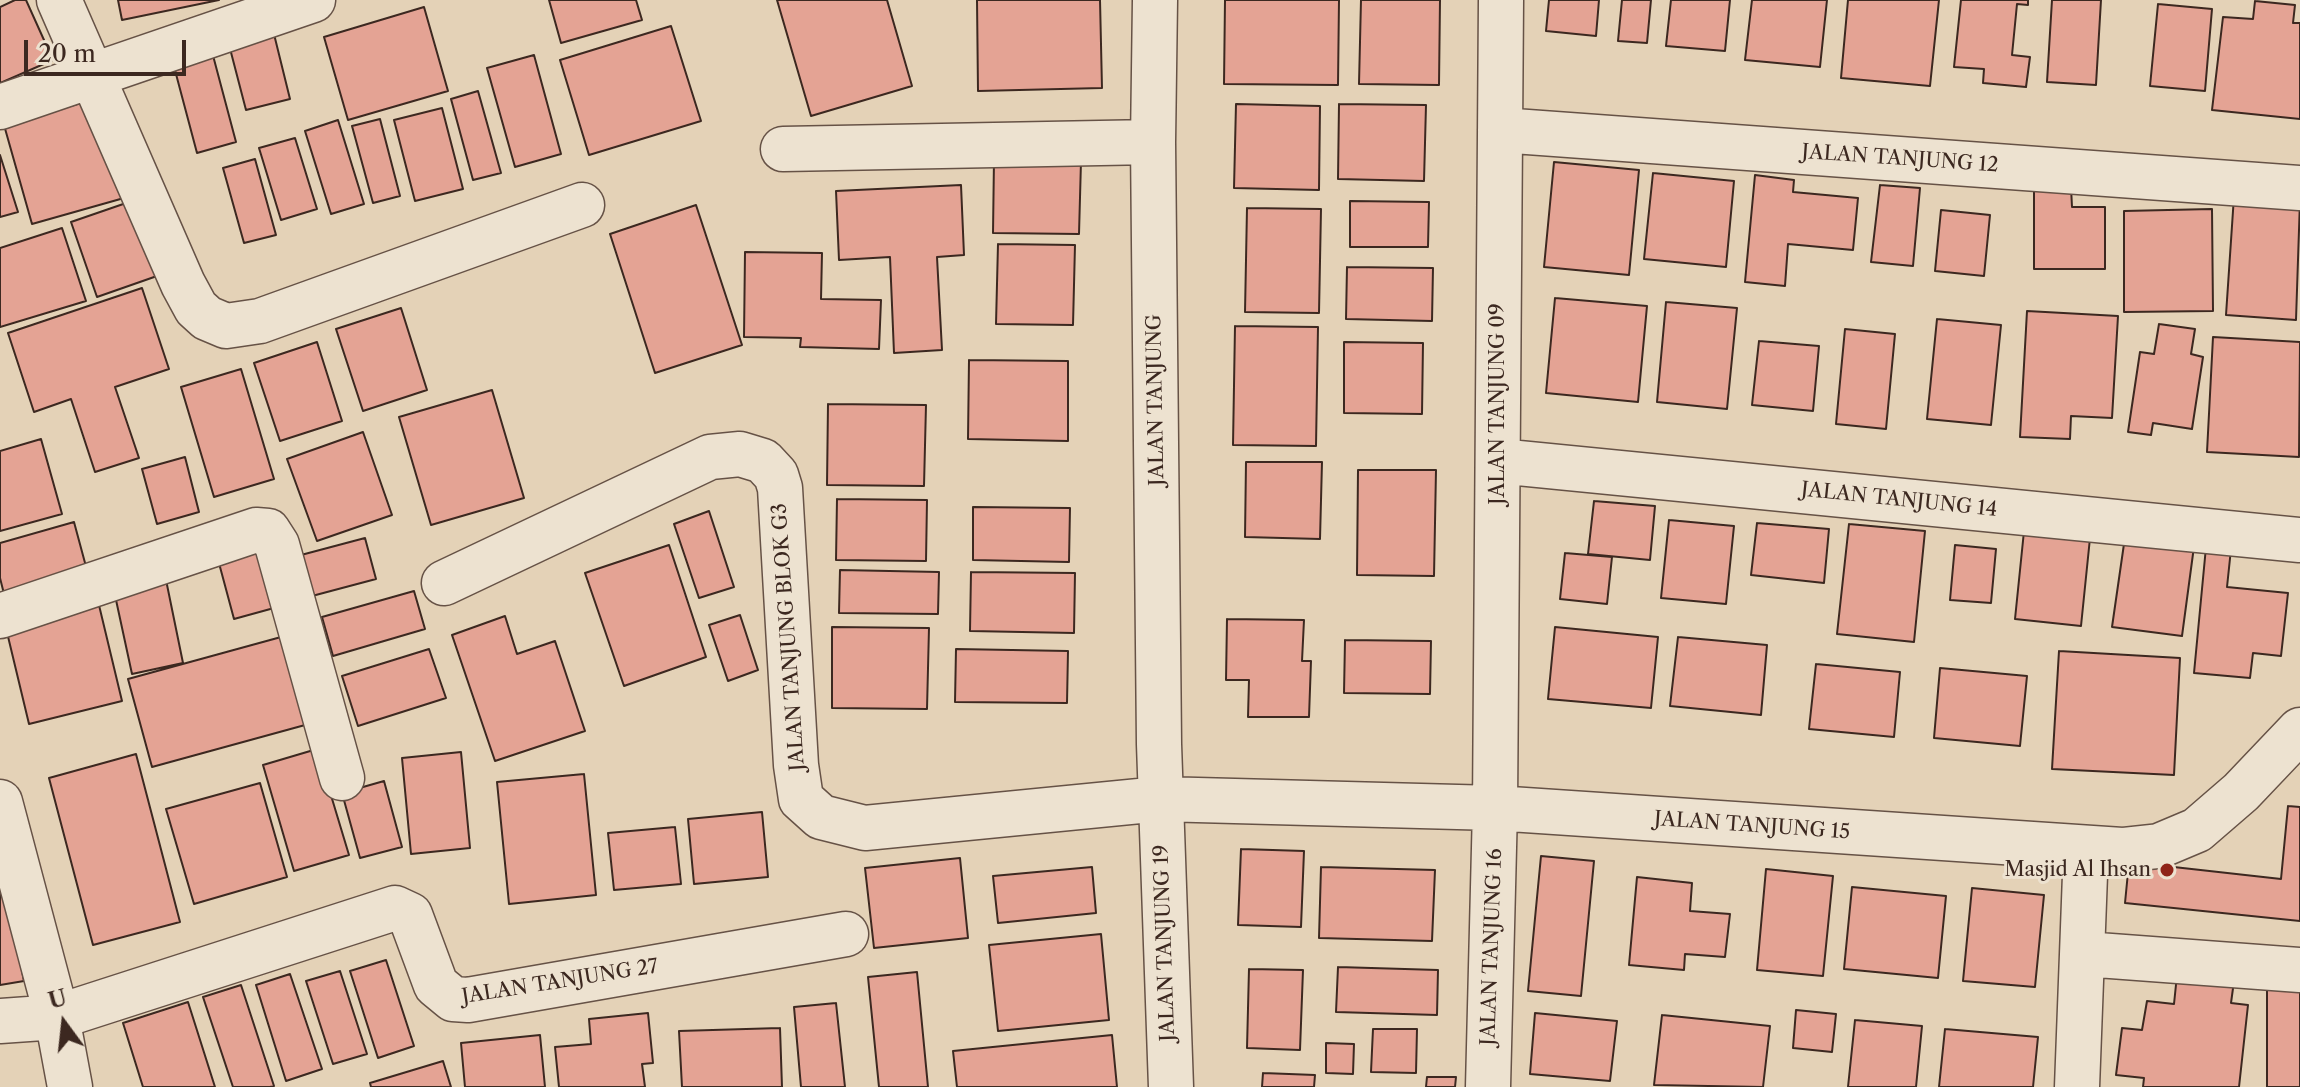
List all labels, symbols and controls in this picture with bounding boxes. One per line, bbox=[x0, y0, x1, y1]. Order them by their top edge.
scale bar bbox=[28, 24, 190, 74]
text: 20 m bbox=[38, 39, 96, 68]
street label: JALAN TANJUNG 12 bbox=[1801, 140, 1999, 178]
street label: JALAN TANJUNG 09 bbox=[1486, 303, 1510, 505]
street label: JALAN TANJUNG bbox=[1143, 314, 1169, 486]
street label: JALAN TANJUNG 14 bbox=[1800, 478, 1998, 522]
street label: JALAN TANJUNG BLOK G3 bbox=[768, 502, 810, 772]
street label: JALAN TANJUNG 15 bbox=[1653, 807, 1851, 845]
street label: JALAN TANJUNG 19 bbox=[1150, 844, 1180, 1042]
street label: JALAN TANJUNG 16 bbox=[1477, 848, 1507, 1046]
place label: Masjid Al Ihsan bbox=[2005, 858, 2151, 882]
marker: Masjid Al Ihsan bbox=[2158, 861, 2176, 879]
street label: JALAN TANJUNG 27 bbox=[460, 955, 660, 1009]
north arrow bbox=[24, 983, 104, 1063]
text: U bbox=[46, 984, 70, 1015]

